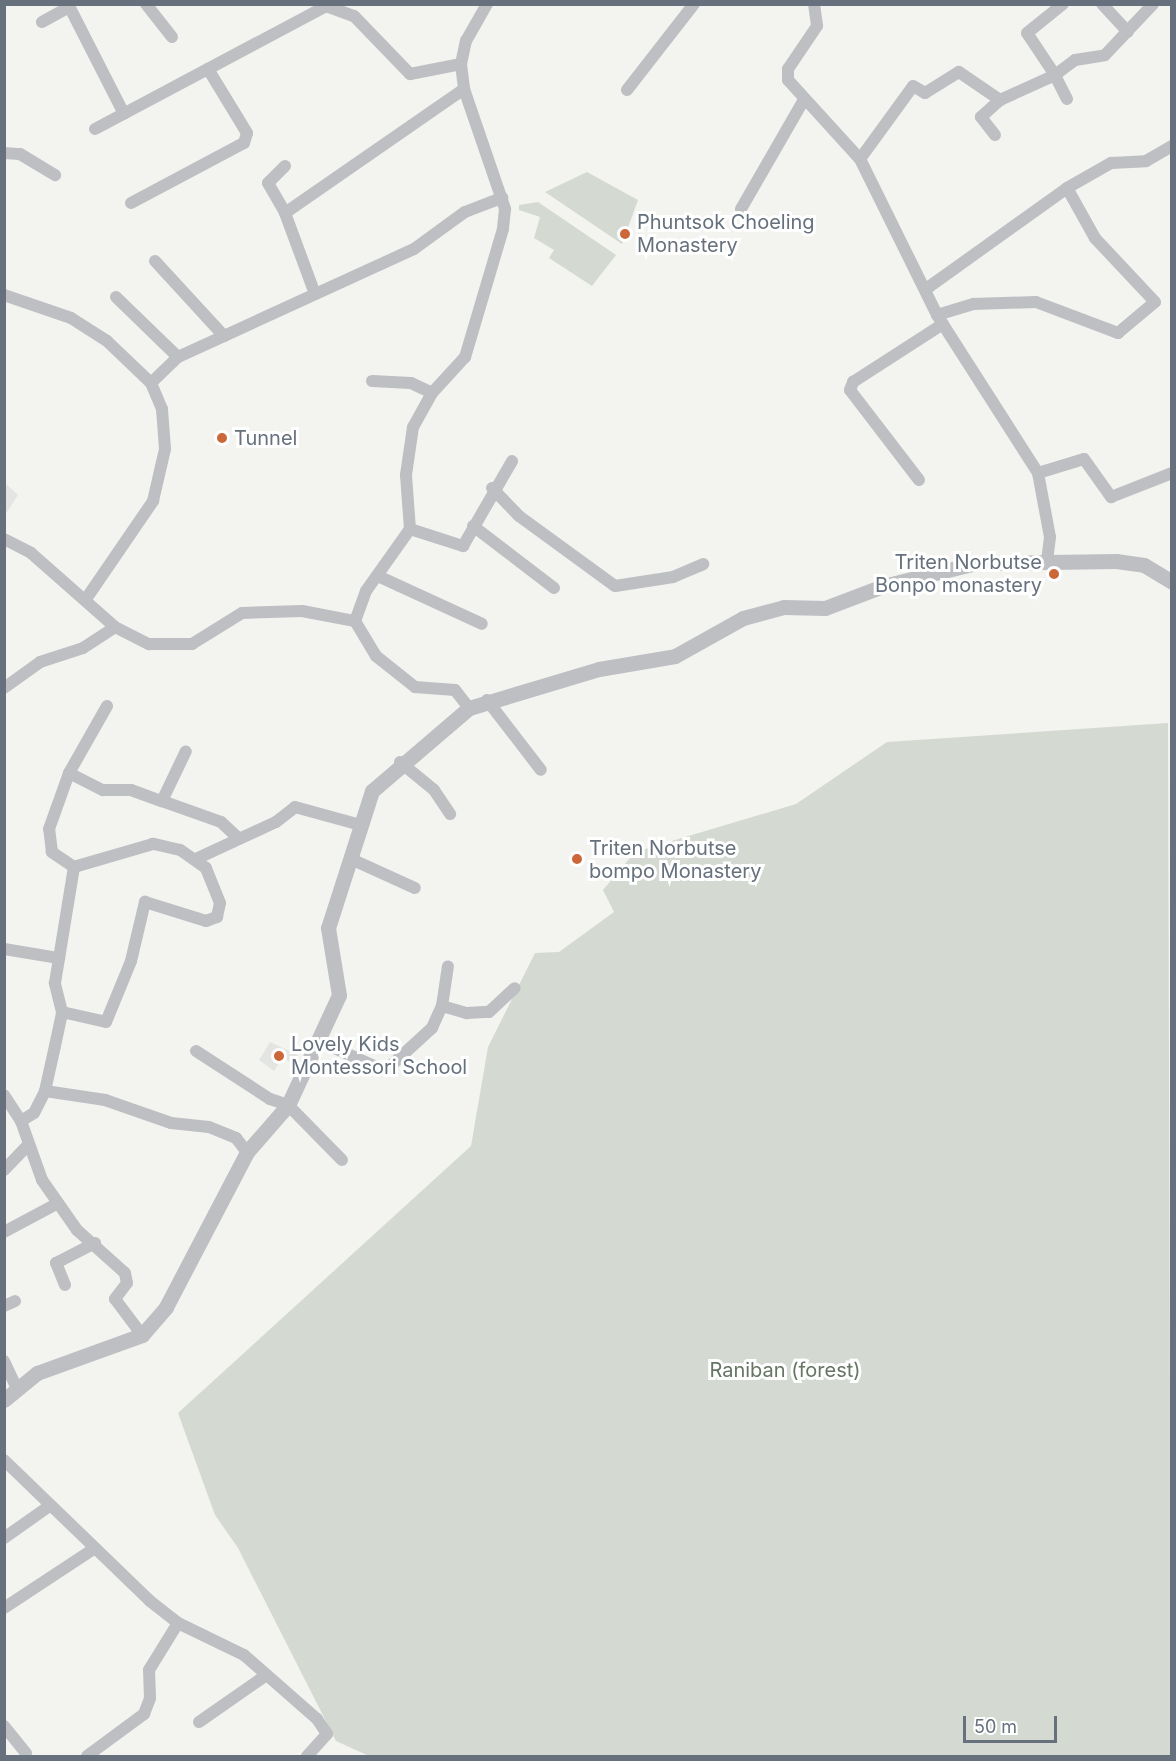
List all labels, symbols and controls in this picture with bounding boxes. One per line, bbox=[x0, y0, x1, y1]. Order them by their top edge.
place label: Phuntsok Choeling Monastery bbox=[637, 210, 815, 257]
marker: Phuntsok Choeling Monastery bbox=[618, 227, 632, 241]
place label: Tunnel bbox=[234, 426, 297, 450]
marker: Tunnel bbox=[215, 431, 229, 445]
place label: Triten Norbutse Bonpo monastery bbox=[875, 550, 1042, 597]
marker: Triten Norbutse Bonpo monastery bbox=[1047, 567, 1061, 581]
place label: Triten Norbutse bompo Monastery bbox=[589, 836, 761, 883]
marker: Triten Norbutse bompo Monastery bbox=[570, 852, 584, 866]
place label: Lovely Kids Montessori School bbox=[291, 1032, 467, 1079]
marker: Lovely Kids Montessori School bbox=[272, 1049, 286, 1063]
park label: Raniban (forest) bbox=[709, 1358, 861, 1382]
scale bar bbox=[966, 1704, 1060, 1742]
text: 50 m bbox=[974, 1716, 1017, 1737]

